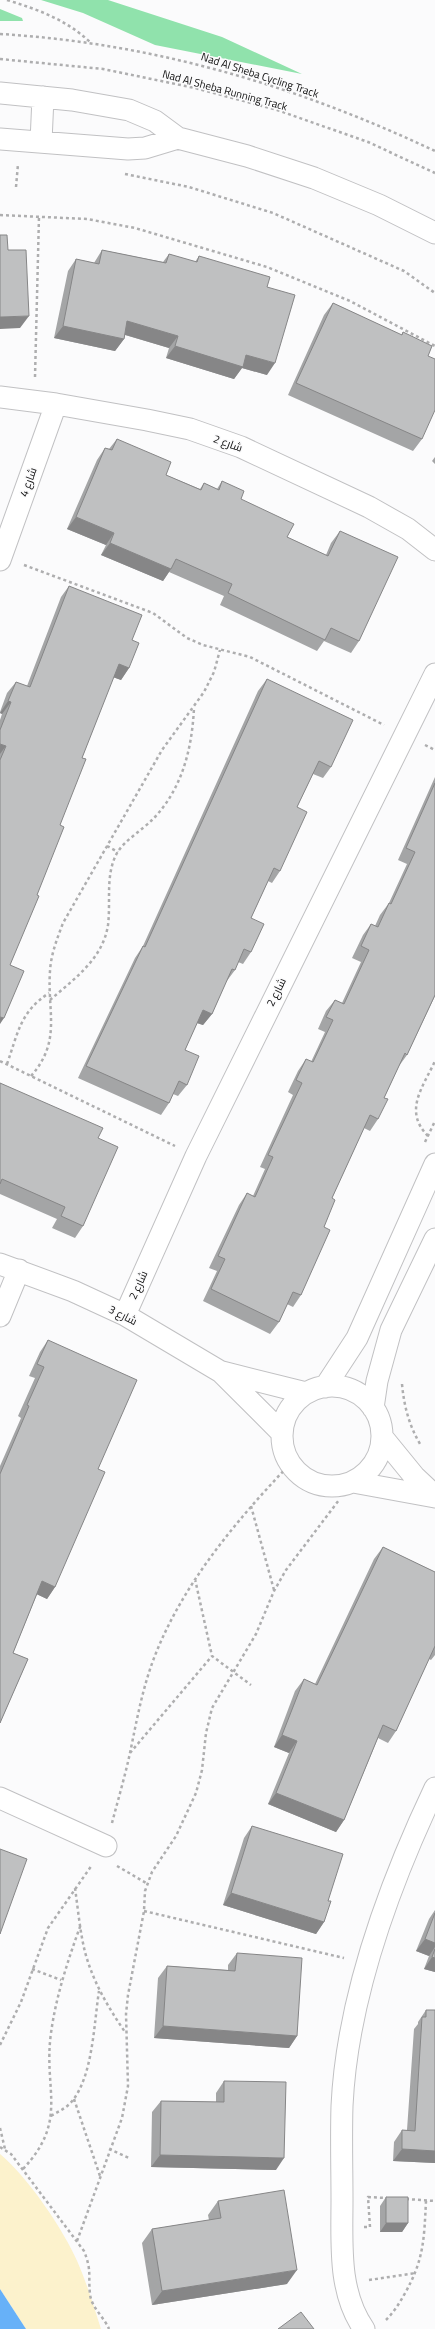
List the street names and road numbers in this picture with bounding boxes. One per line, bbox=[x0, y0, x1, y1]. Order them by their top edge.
street label: Nad Al Sheba Cycling Track bbox=[199, 48, 322, 102]
street label: Nad Al Sheba Running Track bbox=[161, 66, 290, 115]
street label: شارع 2 bbox=[211, 430, 245, 456]
street label: شارع 4 bbox=[15, 465, 41, 499]
street label: شارع 2 bbox=[262, 975, 290, 1009]
street label: شارع 2 bbox=[125, 1268, 151, 1302]
street label: شارع 3 bbox=[106, 1301, 140, 1329]

